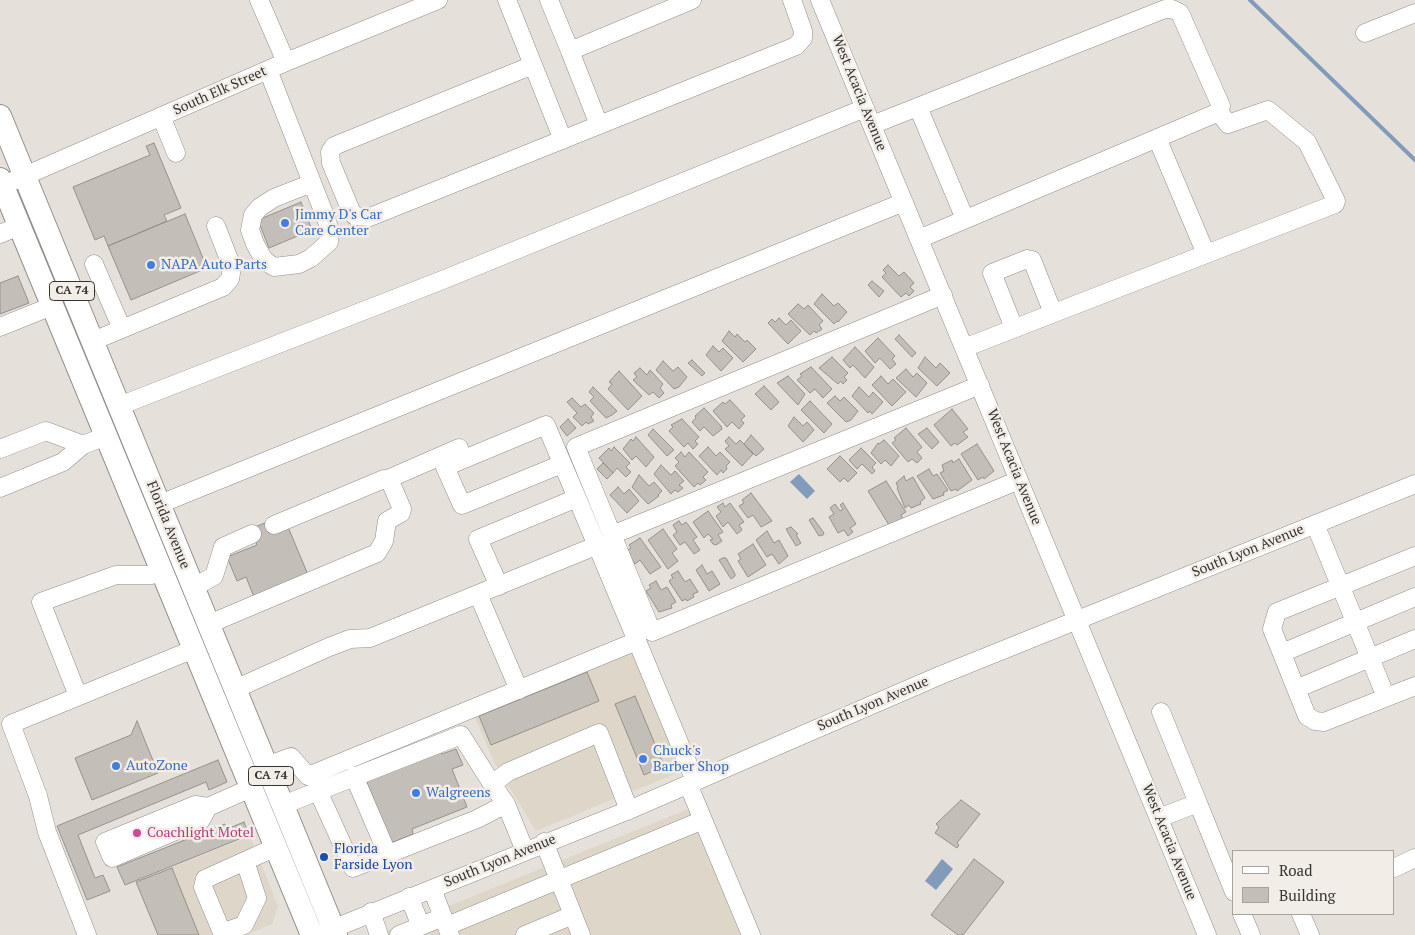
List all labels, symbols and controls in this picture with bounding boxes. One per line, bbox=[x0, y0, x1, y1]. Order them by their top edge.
street label: West Acacia Avenue bbox=[828, 33, 890, 153]
street label: South Elk Street bbox=[171, 63, 269, 119]
place label: Jimmy D's Car Care Center bbox=[295, 207, 382, 240]
marker: Jimmy D's Car Care Center bbox=[279, 217, 291, 229]
place label: NAPA Auto Parts bbox=[161, 257, 267, 273]
marker: NAPA Auto Parts bbox=[145, 259, 157, 271]
road number: CA 74 bbox=[50, 282, 94, 300]
street label: West Acacia Avenue bbox=[983, 407, 1045, 527]
street label: Florida Avenue bbox=[143, 479, 193, 571]
street label: South Lyon Avenue bbox=[1190, 521, 1306, 581]
street label: South Lyon Avenue bbox=[815, 673, 931, 735]
place label: Chuck's Barber Shop bbox=[653, 743, 729, 776]
marker: Chuck's Barber Shop bbox=[637, 753, 649, 765]
place label: AutoZone bbox=[126, 758, 188, 774]
marker: AutoZone bbox=[110, 760, 122, 772]
road number: CA 74 bbox=[248, 766, 294, 786]
street label: West Acacia Avenue bbox=[1138, 782, 1200, 902]
place label: Walgreens bbox=[426, 785, 491, 801]
marker: Walgreens bbox=[410, 787, 422, 799]
place label: Coachlight Motel bbox=[147, 825, 254, 841]
marker: Coachlight Motel bbox=[131, 827, 143, 839]
street label: South Lyon Avenue bbox=[442, 831, 558, 891]
place label: Florida Farside Lyon bbox=[334, 841, 412, 874]
legend bbox=[1232, 850, 1395, 915]
marker: Florida Farside Lyon bbox=[318, 851, 330, 863]
text: Road bbox=[1279, 860, 1312, 880]
text: Building bbox=[1279, 885, 1336, 905]

